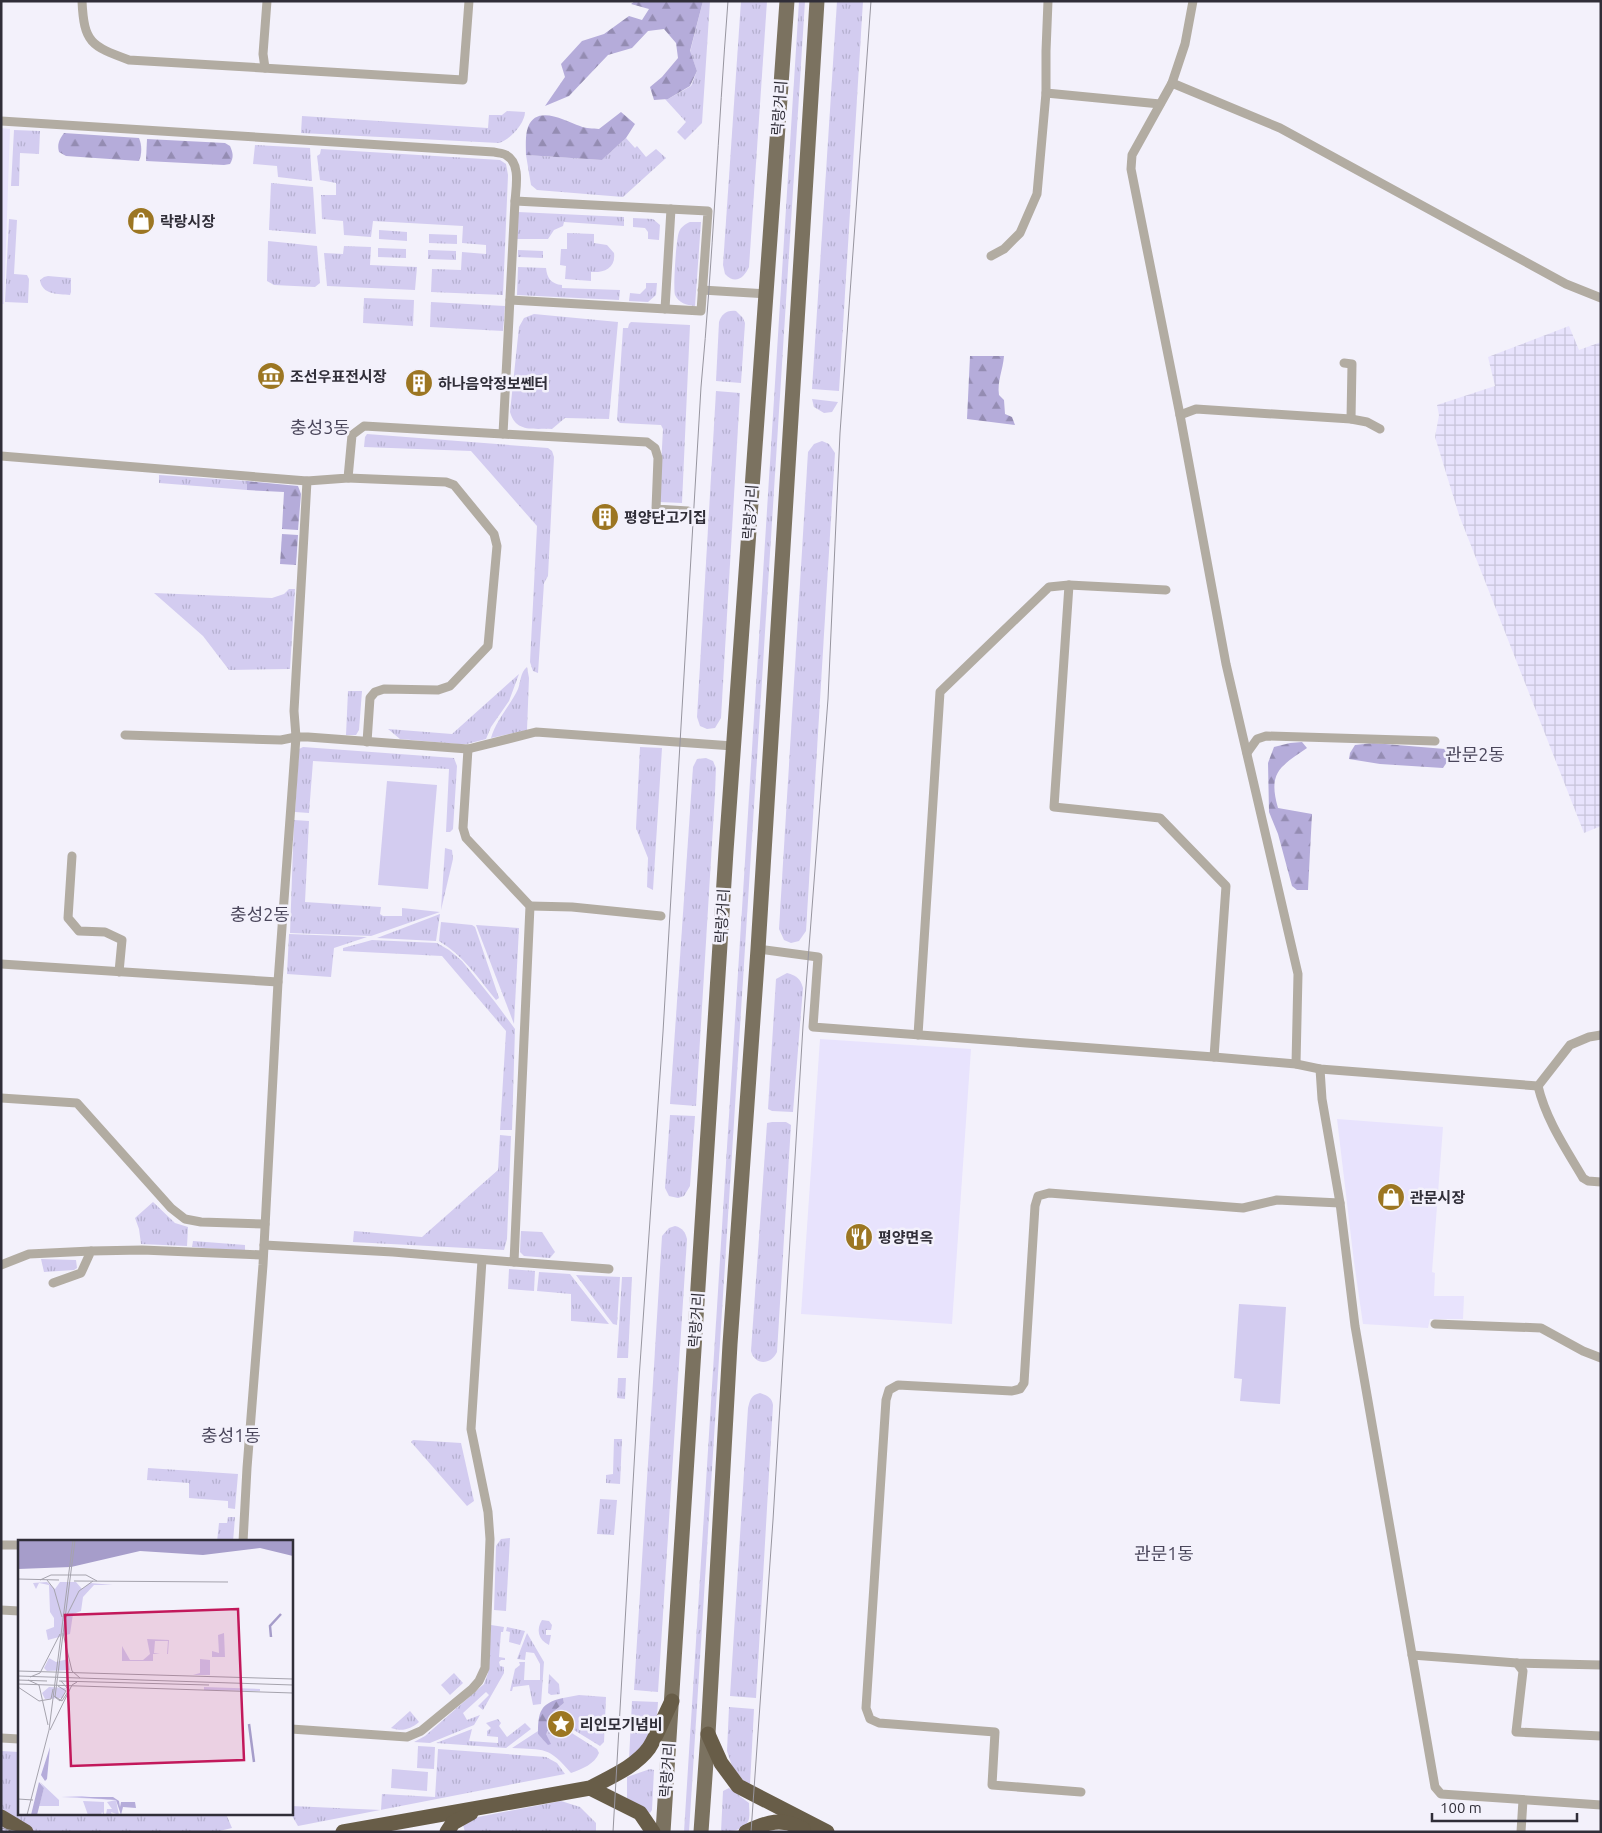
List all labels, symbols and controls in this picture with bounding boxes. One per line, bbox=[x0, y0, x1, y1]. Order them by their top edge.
street label: 락랑거리 bbox=[769, 80, 789, 136]
shop icon: 락랑시장 bbox=[126, 206, 156, 236]
place label: 락랑시장 bbox=[160, 213, 215, 230]
museum icon: 조선우표전시장 bbox=[256, 361, 286, 391]
place label: 조선우표전시장 bbox=[290, 368, 387, 385]
building icon: 하나음악정보쎈터 bbox=[404, 368, 434, 398]
place label: 하나음악정보쎈터 bbox=[438, 375, 548, 392]
district label: 충성3동 bbox=[290, 417, 350, 437]
street label: 락랑거리 bbox=[740, 484, 760, 540]
building icon: 평양단고기집 bbox=[590, 502, 620, 532]
place label: 평양단고기집 bbox=[624, 509, 707, 526]
district label: 관문2동 bbox=[1445, 744, 1505, 764]
street label: 락랑거리 bbox=[712, 888, 732, 944]
district label: 충성2동 bbox=[230, 904, 290, 924]
shop icon: 관문시장 bbox=[1376, 1182, 1406, 1212]
place label: 관문시장 bbox=[1410, 1189, 1465, 1206]
restaurant icon: 평양면옥 bbox=[844, 1222, 874, 1252]
place label: 평양면옥 bbox=[878, 1229, 933, 1246]
street label: 락랑거리 bbox=[686, 1292, 706, 1348]
district label: 충성1동 bbox=[201, 1425, 261, 1445]
inset map bbox=[18, 1540, 292, 1816]
district label: 관문1동 bbox=[1134, 1543, 1194, 1563]
place icon: 리인모기념비 bbox=[546, 1709, 576, 1739]
place label: 리인모기념비 bbox=[580, 1716, 663, 1733]
street label: 락랑거리 bbox=[657, 1742, 677, 1798]
scale bar bbox=[1432, 1790, 1577, 1822]
text: 100 m bbox=[1440, 1799, 1482, 1816]

